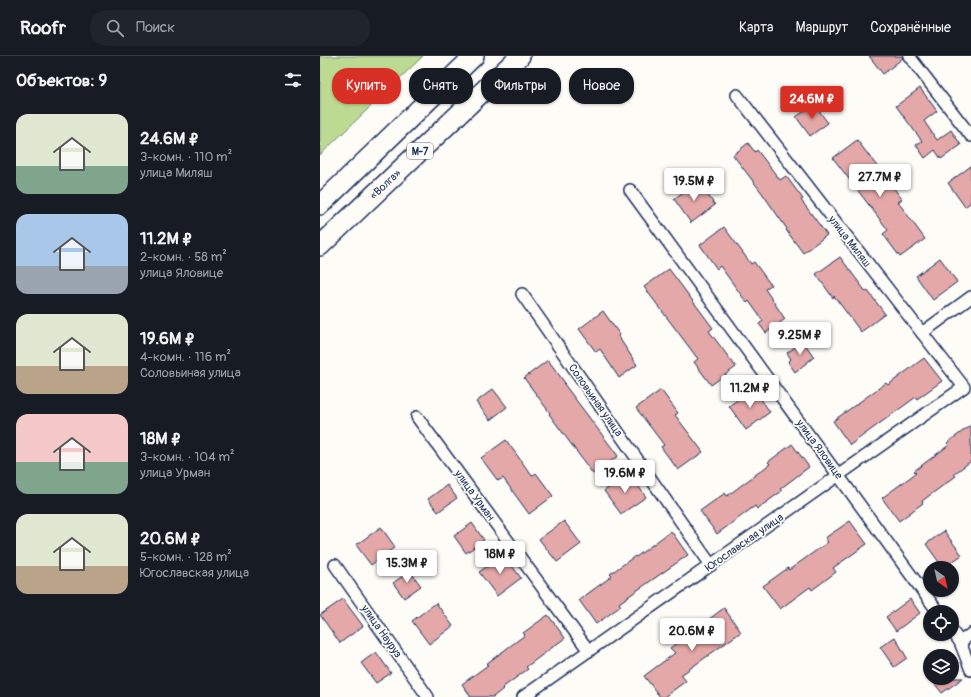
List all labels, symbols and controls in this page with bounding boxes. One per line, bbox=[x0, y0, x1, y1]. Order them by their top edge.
search box bbox=[90, 10, 370, 46]
text: Roofr bbox=[20, 16, 66, 40]
icon: search bbox=[104, 17, 126, 39]
text: Поиск bbox=[136, 18, 175, 37]
text: Карта bbox=[739, 19, 774, 36]
text: Маршрут bbox=[796, 19, 848, 36]
text: Сохранённые bbox=[870, 19, 951, 36]
chip: Купить bbox=[332, 68, 401, 104]
chip: Снять bbox=[409, 68, 473, 104]
chip: Фильтры bbox=[481, 68, 561, 104]
chip: Новое bbox=[569, 68, 634, 104]
icon: filters bbox=[282, 69, 304, 91]
text: Объектов: 9 bbox=[16, 70, 107, 91]
pin: 24.6M ₽ bbox=[775, 86, 849, 120]
text: 24.6M ₽ bbox=[789, 91, 835, 107]
text: 24.6M ₽ bbox=[140, 128, 199, 149]
icon: home bbox=[48, 130, 96, 178]
road number: М-7 bbox=[407, 143, 433, 159]
text: 3-комн. · 110 m² bbox=[140, 149, 232, 165]
pin: 27.7M ₽ bbox=[843, 164, 917, 198]
text: улица Миляш bbox=[140, 165, 213, 181]
street label: «Волга» bbox=[367, 166, 404, 202]
pin: 19.5M ₽ bbox=[657, 168, 731, 202]
text: 27.7M ₽ bbox=[858, 169, 902, 185]
text: 19.5M ₽ bbox=[673, 173, 715, 189]
street label: улица Миляш bbox=[825, 212, 874, 270]
text: 11.2M ₽ bbox=[140, 228, 193, 249]
icon: home bbox=[48, 230, 96, 278]
text: 2-комн. · 58 m² bbox=[140, 249, 227, 265]
text: улица Яловице bbox=[140, 265, 223, 281]
pin: 9.25M ₽ bbox=[763, 322, 837, 356]
text: 9.25M ₽ bbox=[778, 327, 822, 343]
text: 19.6M ₽ bbox=[140, 328, 195, 349]
icon: home bbox=[48, 330, 96, 378]
text: 4-комн. · 116 m² bbox=[140, 349, 231, 365]
street label: Соловьиная улица bbox=[566, 362, 625, 439]
text: Соловьиная улица bbox=[140, 365, 241, 381]
pin: 11.2M ₽ bbox=[713, 375, 787, 409]
text: 11.2M ₽ bbox=[730, 380, 770, 396]
street label: улица Яловице bbox=[793, 416, 846, 482]
text: 18M ₽ bbox=[140, 428, 181, 449]
icon: home bbox=[48, 430, 96, 478]
text: 3-комн. · 104 m² bbox=[140, 449, 235, 465]
pin: 19.6M ₽ bbox=[588, 460, 662, 494]
text: улица Урман bbox=[140, 465, 210, 481]
text: 19.6M ₽ bbox=[604, 465, 646, 481]
street label: улица Урман bbox=[451, 467, 497, 523]
street label: Югославская улица bbox=[703, 511, 786, 574]
text: 20.6M ₽ bbox=[140, 528, 201, 549]
icon: home bbox=[48, 530, 96, 578]
pin: 18M ₽ bbox=[472, 541, 528, 575]
text: 18M ₽ bbox=[484, 546, 516, 562]
text: 5-комн. · 128 m² bbox=[140, 549, 232, 565]
pin: 15.3M ₽ bbox=[370, 550, 444, 584]
text: 15.3M ₽ bbox=[386, 555, 428, 571]
north arrow bbox=[923, 561, 959, 597]
map controls bbox=[923, 561, 959, 685]
text: Югославская улица bbox=[140, 565, 249, 581]
street label: улица Науруз bbox=[358, 601, 405, 660]
button: locate bbox=[923, 605, 959, 641]
pin: 20.6M ₽ bbox=[655, 618, 729, 652]
text: 20.6M ₽ bbox=[669, 623, 715, 639]
button: layers bbox=[923, 649, 959, 685]

